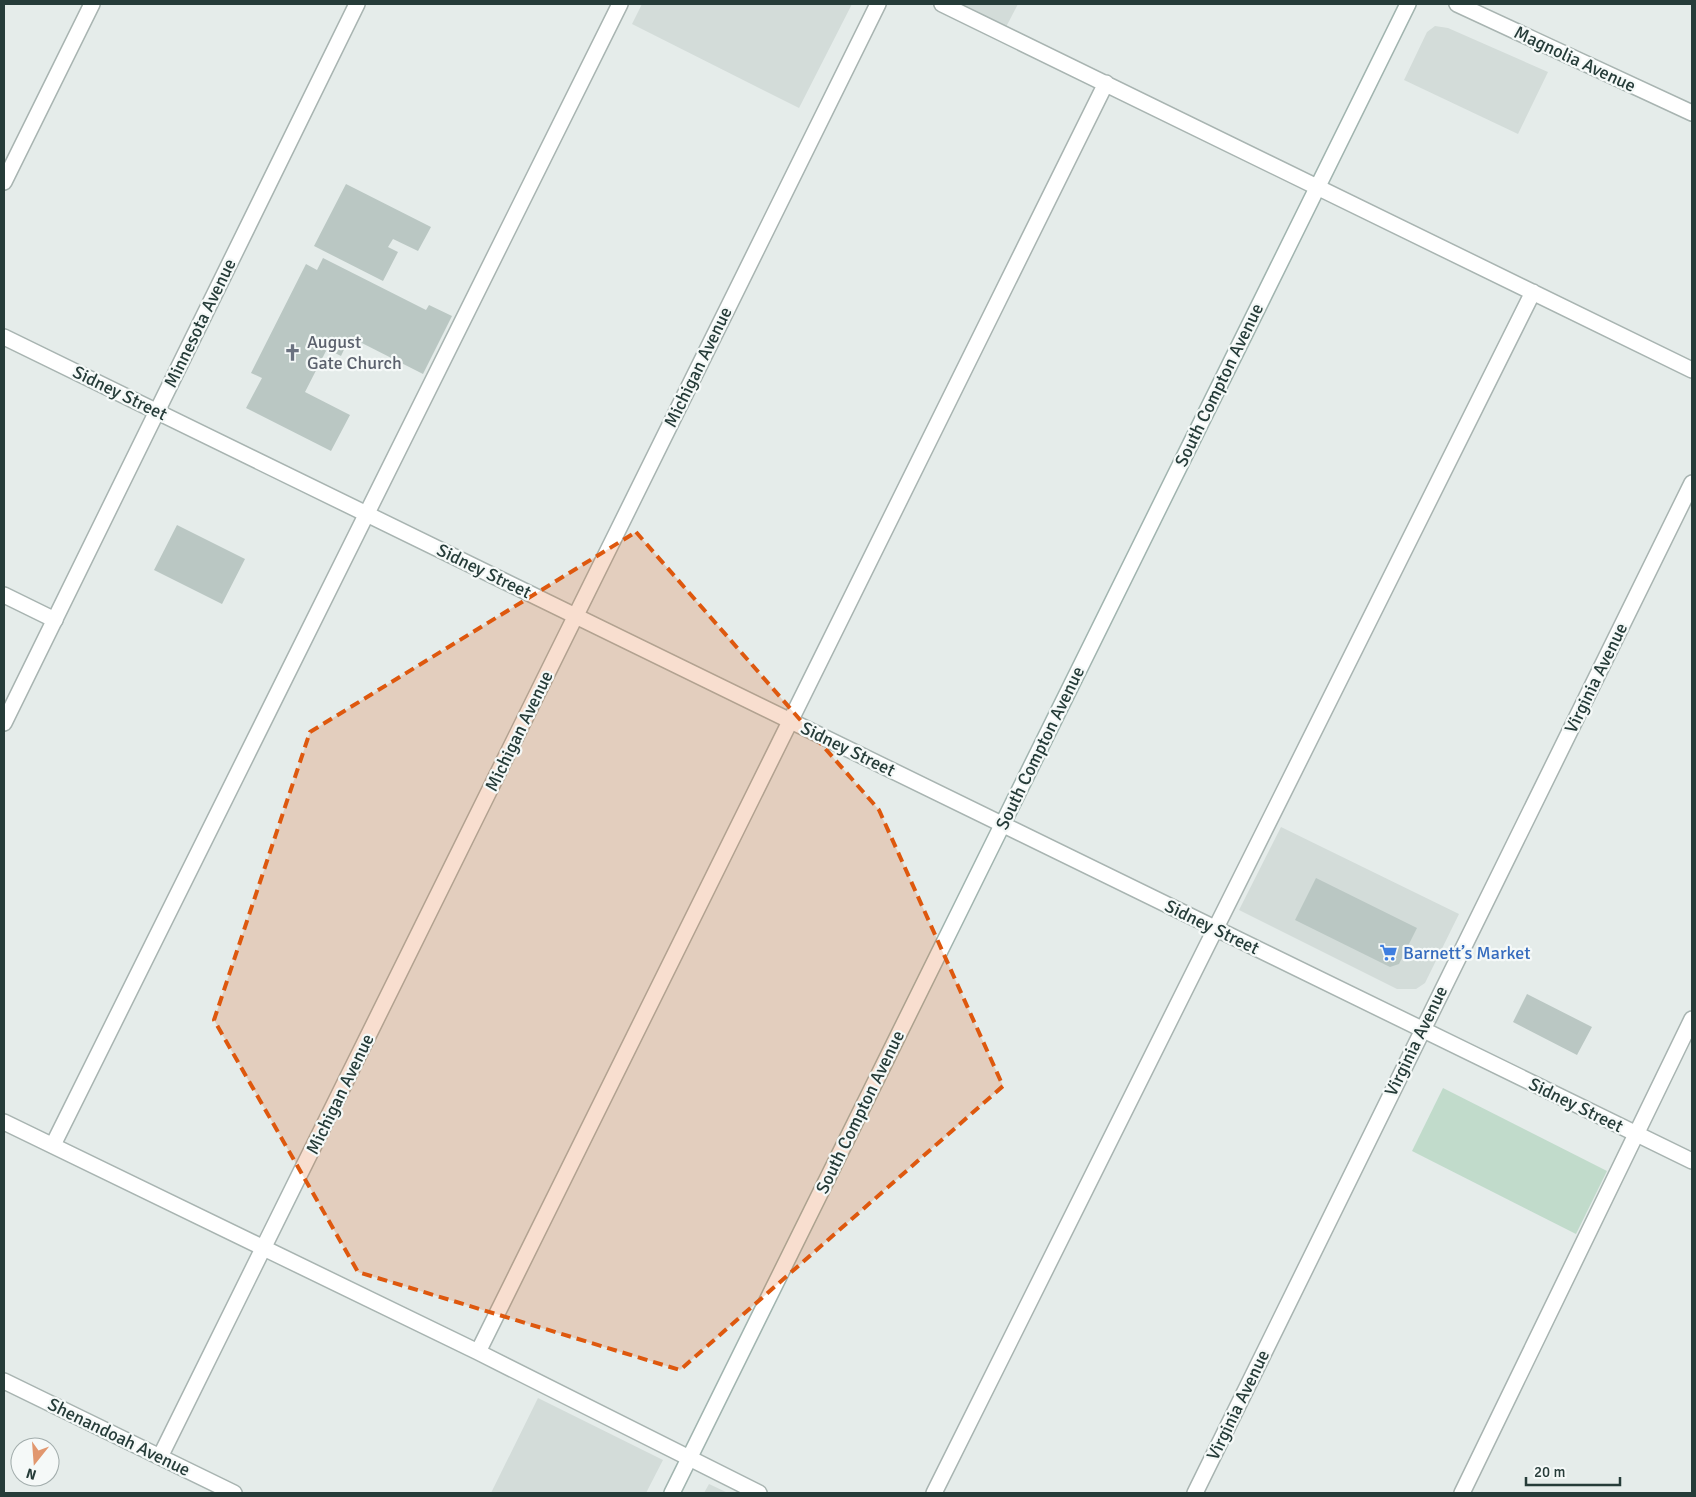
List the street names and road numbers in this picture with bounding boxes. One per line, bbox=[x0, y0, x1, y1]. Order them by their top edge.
street label: Magnolia Avenue bbox=[1511, 21, 1639, 97]
street label: Minnesota Avenue bbox=[159, 255, 241, 391]
street label: South Compton Avenue bbox=[1170, 300, 1268, 470]
street label: Michigan Avenue bbox=[659, 303, 737, 431]
street label: Sidney Street bbox=[69, 361, 171, 425]
street label: Sidney Street bbox=[433, 539, 535, 603]
street label: Virginia Avenue bbox=[1560, 619, 1632, 737]
street label: South Compton Avenue bbox=[991, 663, 1089, 833]
street label: Michigan Avenue bbox=[480, 667, 558, 795]
street label: Sidney Street bbox=[797, 717, 899, 781]
street label: Sidney Street bbox=[1161, 895, 1263, 959]
street label: Virginia Avenue bbox=[1380, 982, 1452, 1100]
street label: South Compton Avenue bbox=[811, 1027, 909, 1197]
street label: Michigan Avenue bbox=[301, 1030, 379, 1158]
street label: Sidney Street bbox=[1525, 1073, 1627, 1137]
street label: Virginia Avenue bbox=[1202, 1346, 1274, 1464]
street label: Shenandoah Avenue bbox=[44, 1393, 194, 1481]

